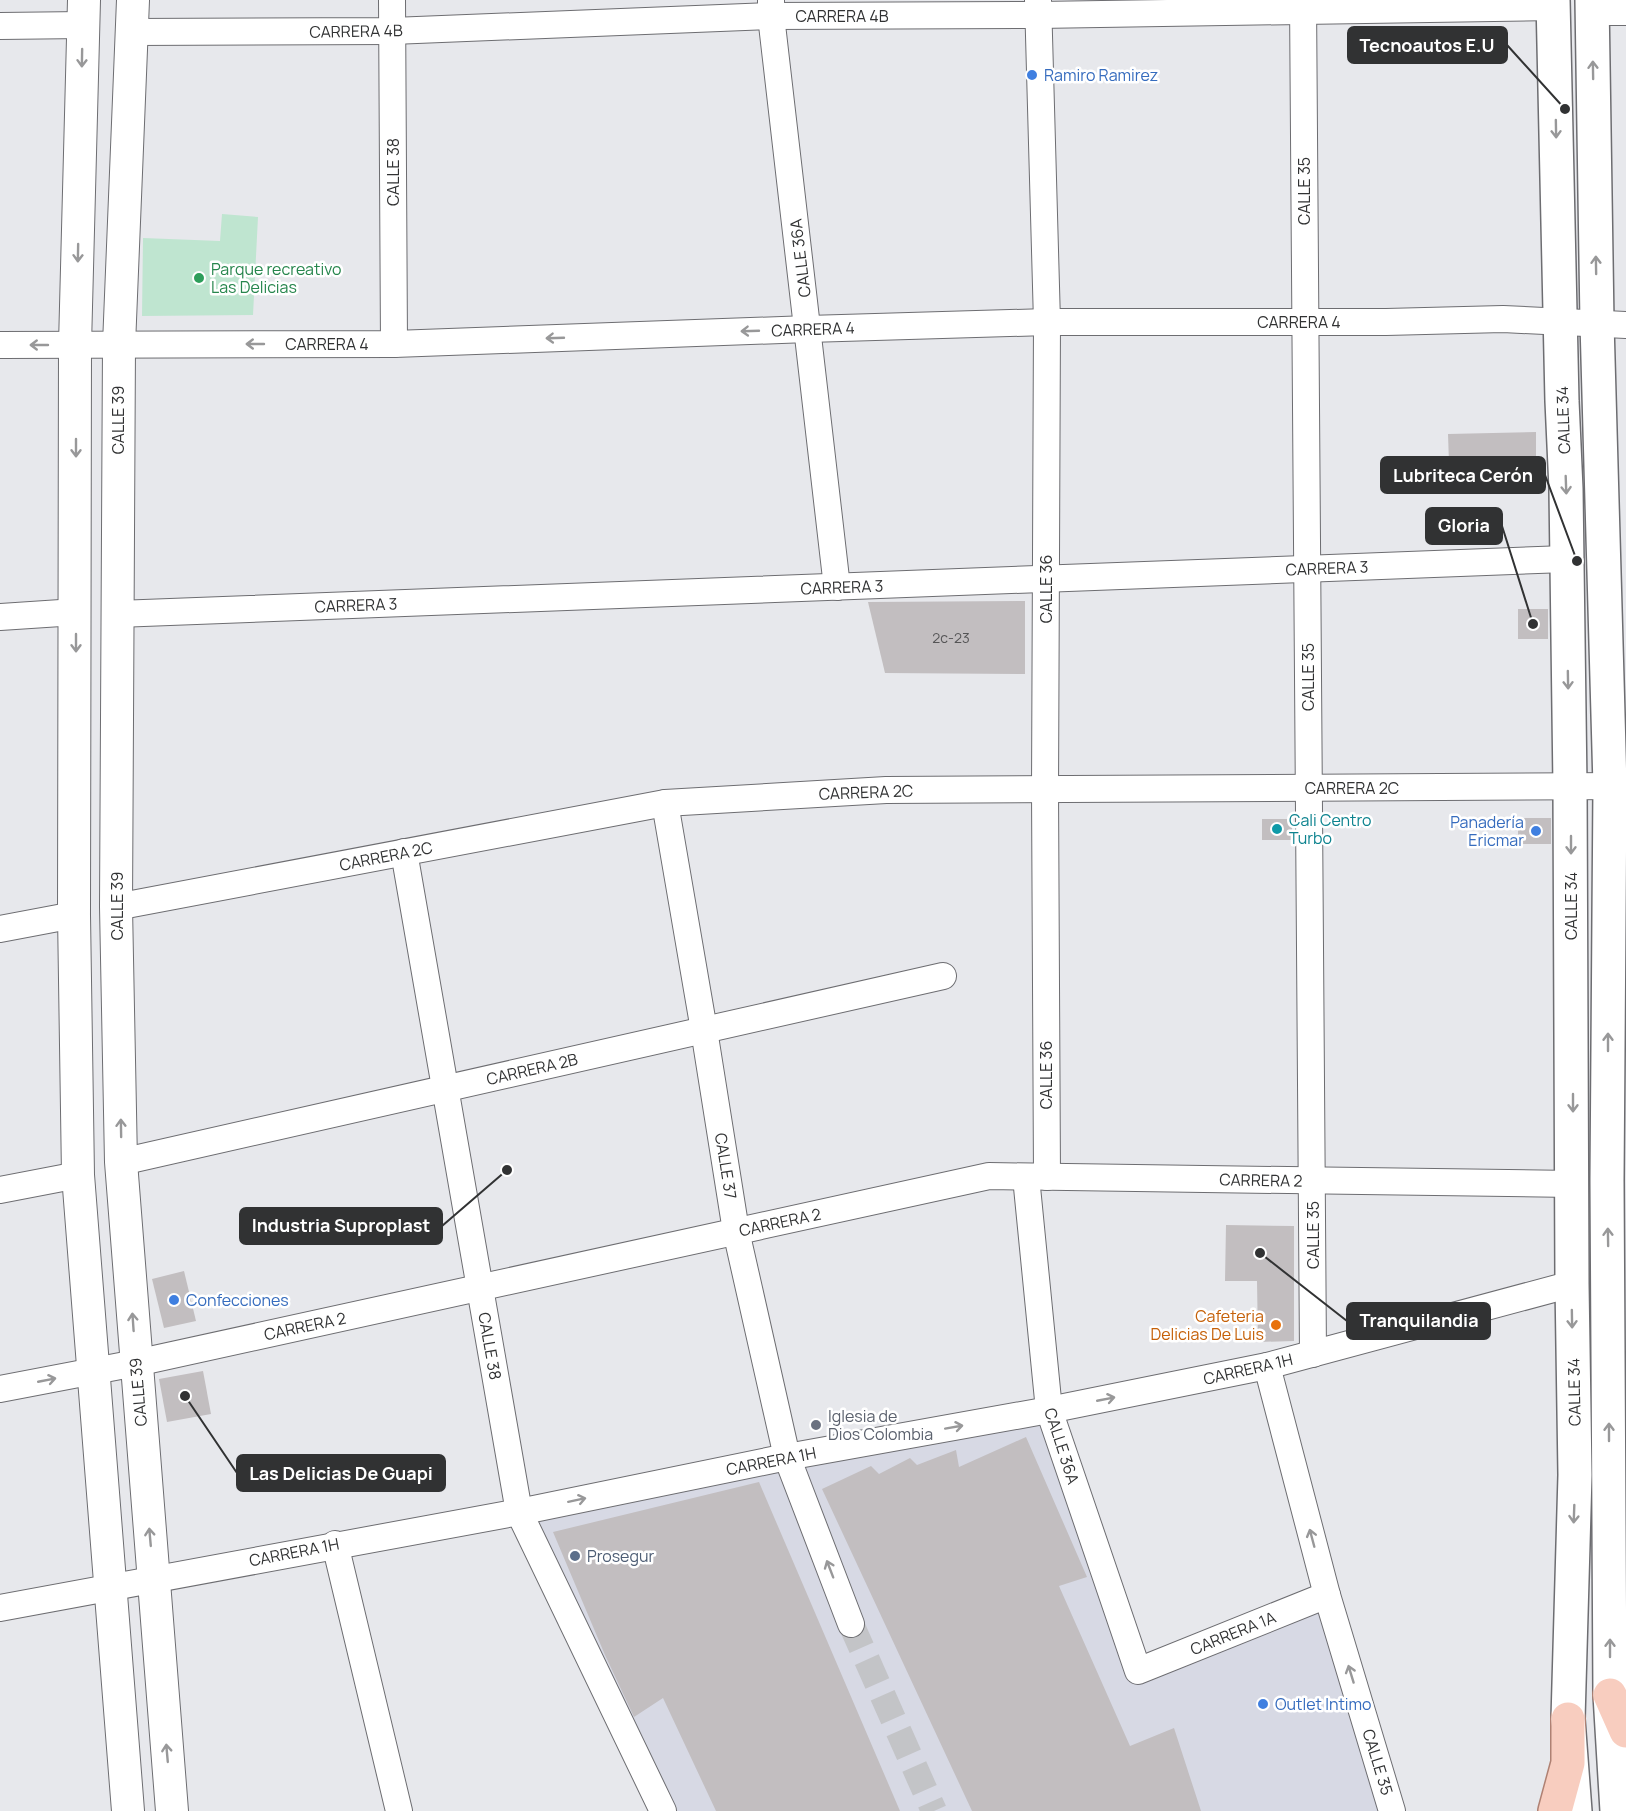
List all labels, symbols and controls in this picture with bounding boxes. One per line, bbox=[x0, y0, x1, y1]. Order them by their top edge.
street label: CARRERA 4B bbox=[795, 5, 889, 27]
street label: CARRERA 4B bbox=[309, 19, 403, 43]
callout: Tecnoautos E.U bbox=[1348, 27, 1507, 63]
text: Tecnoautos E.U bbox=[1359, 33, 1495, 57]
one-way arrow bbox=[76, 48, 88, 68]
one-way arrow bbox=[1587, 60, 1599, 80]
place label: Ramiro Ramirez bbox=[1044, 64, 1158, 86]
marker: Ramiro Ramirez bbox=[1025, 68, 1039, 82]
one-way arrow bbox=[1550, 118, 1562, 138]
street label: CALLE 38 bbox=[382, 138, 404, 206]
street label: CALLE 35 bbox=[1293, 157, 1315, 225]
street label: CALLE 36A bbox=[784, 218, 816, 298]
one-way arrow bbox=[72, 243, 83, 263]
one-way arrow bbox=[1590, 255, 1602, 275]
place label: Parque recreativo Las Delicias bbox=[211, 258, 341, 298]
marker: Parque recreativo Las Delicias bbox=[192, 271, 206, 285]
street label: CARRERA 4 bbox=[1257, 311, 1341, 333]
street label: CARRERA 4 bbox=[771, 317, 855, 341]
one-way arrow bbox=[740, 325, 760, 336]
one-way arrow bbox=[546, 332, 566, 344]
street label: CARRERA 4 bbox=[285, 333, 369, 355]
one-way arrow bbox=[246, 338, 266, 350]
one-way arrow bbox=[30, 339, 50, 351]
street label: CALLE 39 bbox=[107, 386, 129, 454]
street label: CALLE 34 bbox=[1551, 386, 1575, 454]
one-way arrow bbox=[70, 438, 82, 458]
callout: Lubriteca Cerón bbox=[1381, 457, 1545, 493]
text: Lubriteca Cerón bbox=[1393, 463, 1533, 487]
one-way arrow bbox=[1560, 474, 1571, 494]
callout: Gloria bbox=[1426, 508, 1502, 544]
text: Gloria bbox=[1438, 513, 1490, 537]
street label: CALLE 36 bbox=[1035, 555, 1057, 623]
street label: CARRERA 3 bbox=[1285, 556, 1369, 580]
street label: CARRERA 3 bbox=[800, 575, 884, 599]
street label: CARRERA 3 bbox=[314, 593, 398, 617]
house number: 2c-23 bbox=[932, 628, 970, 647]
one-way arrow bbox=[70, 633, 82, 653]
street label: CALLE 35 bbox=[1297, 643, 1319, 711]
one-way arrow bbox=[1562, 669, 1574, 689]
street label: CARRERA 2C bbox=[1305, 777, 1399, 799]
street label: CARRERA 2C bbox=[818, 779, 914, 805]
place label: Cali Centro Turbo bbox=[1289, 809, 1372, 849]
place label: Panadería Ericmar bbox=[1450, 811, 1524, 851]
marker: Cali Centro Turbo bbox=[1270, 822, 1284, 836]
marker: Panadería Ericmar bbox=[1529, 824, 1543, 838]
one-way arrow bbox=[1565, 835, 1577, 855]
street label: CARRERA 2C bbox=[337, 836, 435, 876]
street label: CALLE 39 bbox=[106, 872, 128, 940]
street label: CALLE 34 bbox=[1560, 872, 1582, 940]
one-way arrow bbox=[1602, 1032, 1614, 1052]
street label: CALLE 36 bbox=[1035, 1041, 1057, 1109]
street label: CARRERA 2B bbox=[484, 1048, 580, 1090]
one-way arrow bbox=[1567, 1093, 1578, 1113]
one-way arrow bbox=[115, 1118, 127, 1138]
street label: CALLE 37 bbox=[710, 1131, 742, 1201]
street label: CARRERA 2 bbox=[1219, 1168, 1303, 1192]
street label: CALLE 35 bbox=[1302, 1201, 1324, 1269]
street label: CARRERA 2 bbox=[737, 1203, 823, 1241]
callout: Industria Suproplast bbox=[240, 1208, 442, 1244]
text: Industria Suproplast bbox=[252, 1213, 430, 1237]
one-way arrow bbox=[1602, 1227, 1614, 1247]
place label: Confecciones bbox=[186, 1289, 289, 1311]
marker: Confecciones bbox=[167, 1293, 181, 1307]
callout: Tranquilandia bbox=[1347, 1303, 1490, 1339]
place label: Cafeteria Delicias De Luis bbox=[1150, 1305, 1264, 1345]
street label: CARRERA 2 bbox=[262, 1307, 348, 1345]
text: Tranquilandia bbox=[1359, 1308, 1479, 1332]
one-way arrow bbox=[1567, 1308, 1578, 1328]
street label: CALLE 38 bbox=[473, 1311, 507, 1381]
one-way arrow bbox=[127, 1313, 138, 1333]
marker: Cafeteria Delicias De Luis bbox=[1269, 1318, 1283, 1332]
street label: CARRERA 1H bbox=[1201, 1348, 1295, 1390]
street label: CALLE 39 bbox=[124, 1357, 152, 1427]
street label: CALLE 34 bbox=[1562, 1358, 1586, 1426]
one-way arrow bbox=[37, 1374, 56, 1385]
one-way arrow bbox=[1096, 1393, 1115, 1404]
place label: Iglesia de Dios Colombia bbox=[828, 1405, 933, 1445]
street label: CALLE 36A bbox=[1039, 1405, 1085, 1487]
marker: Iglesia de Dios Colombia bbox=[809, 1418, 823, 1432]
one-way arrow bbox=[943, 1421, 963, 1432]
one-way arrow bbox=[1603, 1422, 1615, 1442]
street label: CARRERA 1H bbox=[724, 1442, 818, 1480]
callout: Las Delicias De Guapi bbox=[237, 1455, 445, 1491]
text: Las Delicias De Guapi bbox=[249, 1461, 433, 1485]
one-way arrow bbox=[567, 1494, 586, 1505]
one-way arrow bbox=[1568, 1503, 1579, 1523]
one-way arrow bbox=[144, 1528, 155, 1548]
one-way arrow bbox=[1306, 1529, 1318, 1548]
street label: CARRERA 1H bbox=[247, 1533, 341, 1571]
place label: Prosegur bbox=[587, 1545, 654, 1567]
marker: Prosegur bbox=[568, 1549, 582, 1563]
one-way arrow bbox=[824, 1561, 835, 1579]
street label: CARRERA 1A bbox=[1187, 1606, 1279, 1660]
one-way arrow bbox=[1604, 1638, 1616, 1658]
one-way arrow bbox=[1345, 1665, 1356, 1684]
place label: Outlet Intimo bbox=[1275, 1693, 1372, 1715]
marker: Outlet Intimo bbox=[1256, 1697, 1270, 1711]
street label: CALLE 35 bbox=[1358, 1726, 1398, 1798]
one-way arrow bbox=[162, 1743, 173, 1763]

